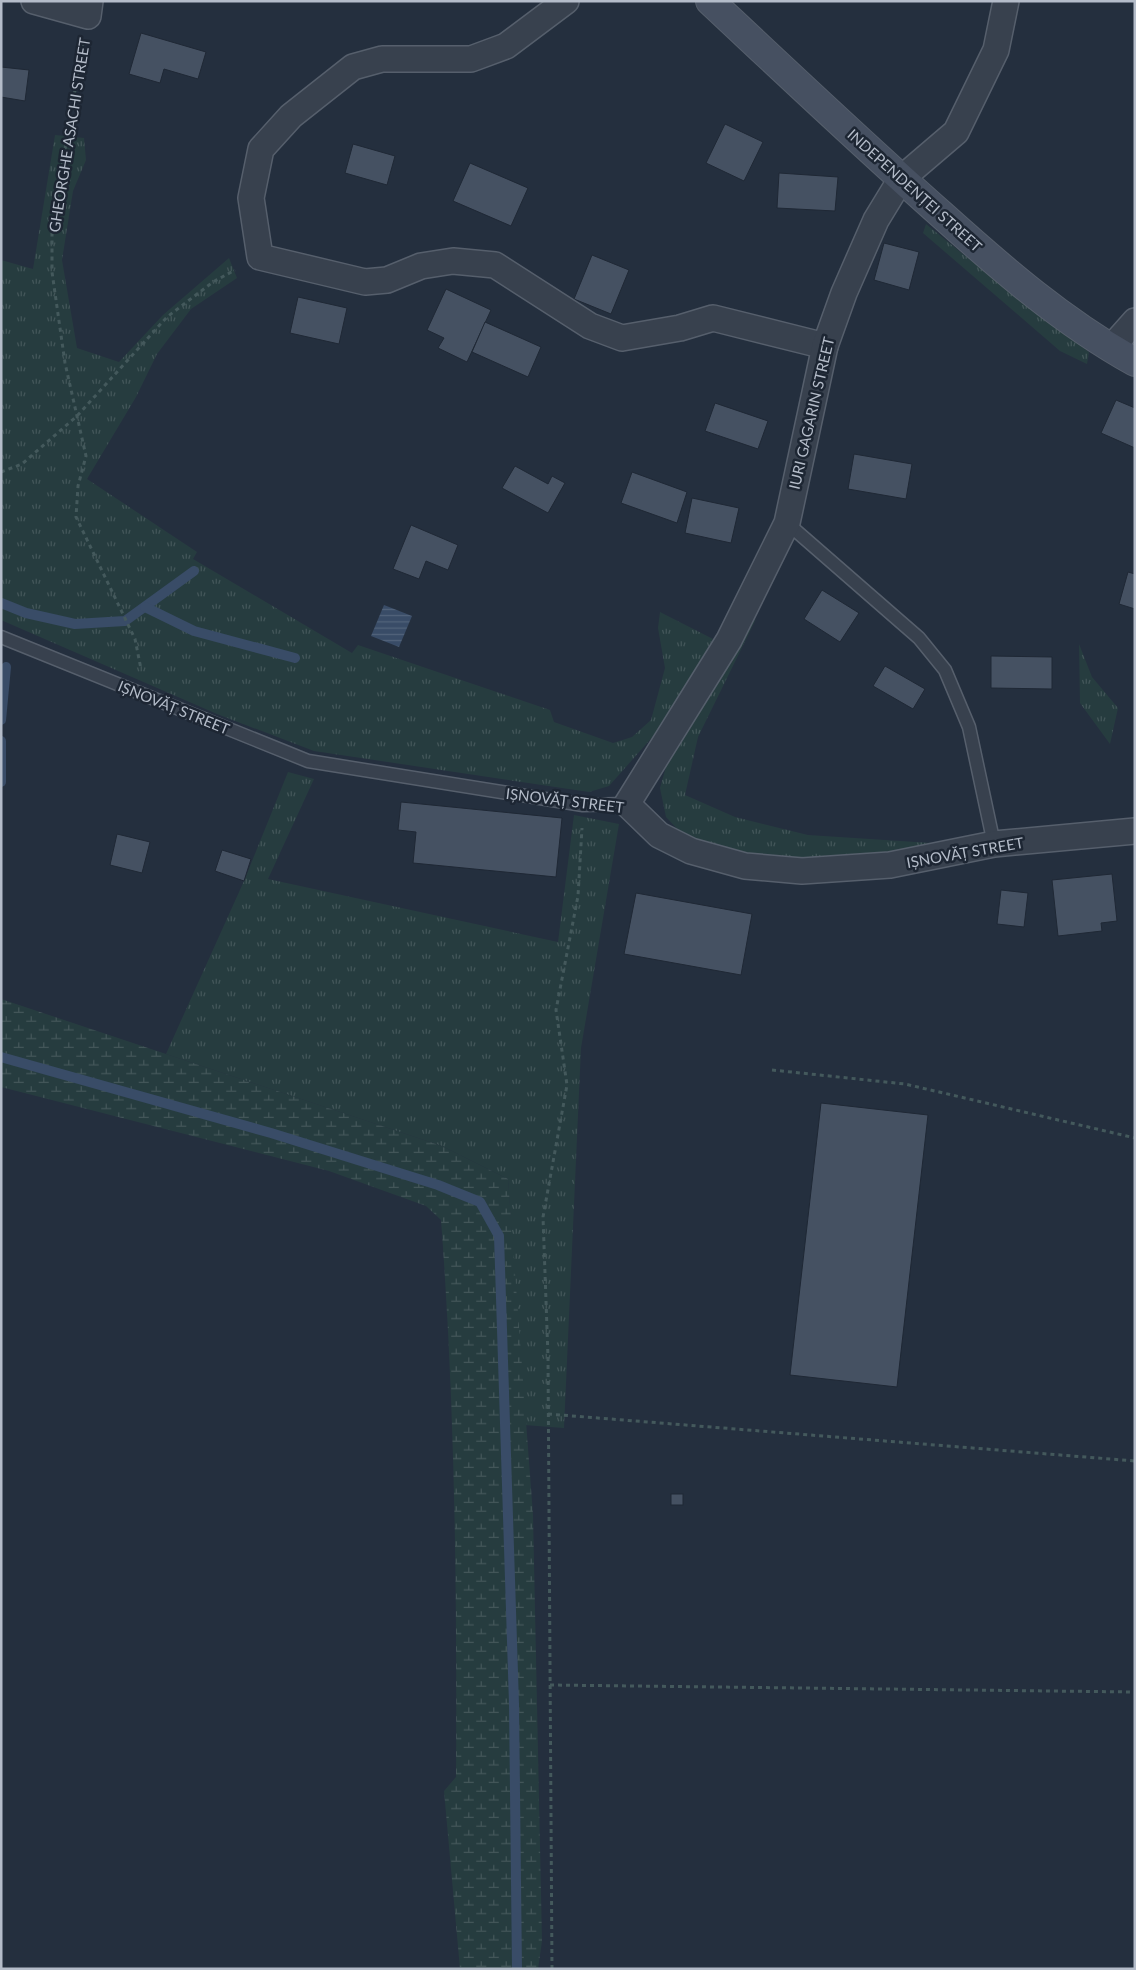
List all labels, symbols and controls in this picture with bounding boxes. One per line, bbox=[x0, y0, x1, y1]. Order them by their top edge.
street label: GHEORGHE ASACHI STREET bbox=[45, 36, 93, 234]
street label: INDEPENDENȚEI STREET bbox=[844, 125, 986, 255]
street label: IURI GAGARIN STREET bbox=[785, 335, 837, 491]
street label: IȘNOVĂȚ STREET bbox=[116, 676, 233, 738]
street label: IȘNOVĂȚ STREET bbox=[505, 784, 625, 816]
street label: IȘNOVĂȚ STREET bbox=[905, 833, 1025, 871]

